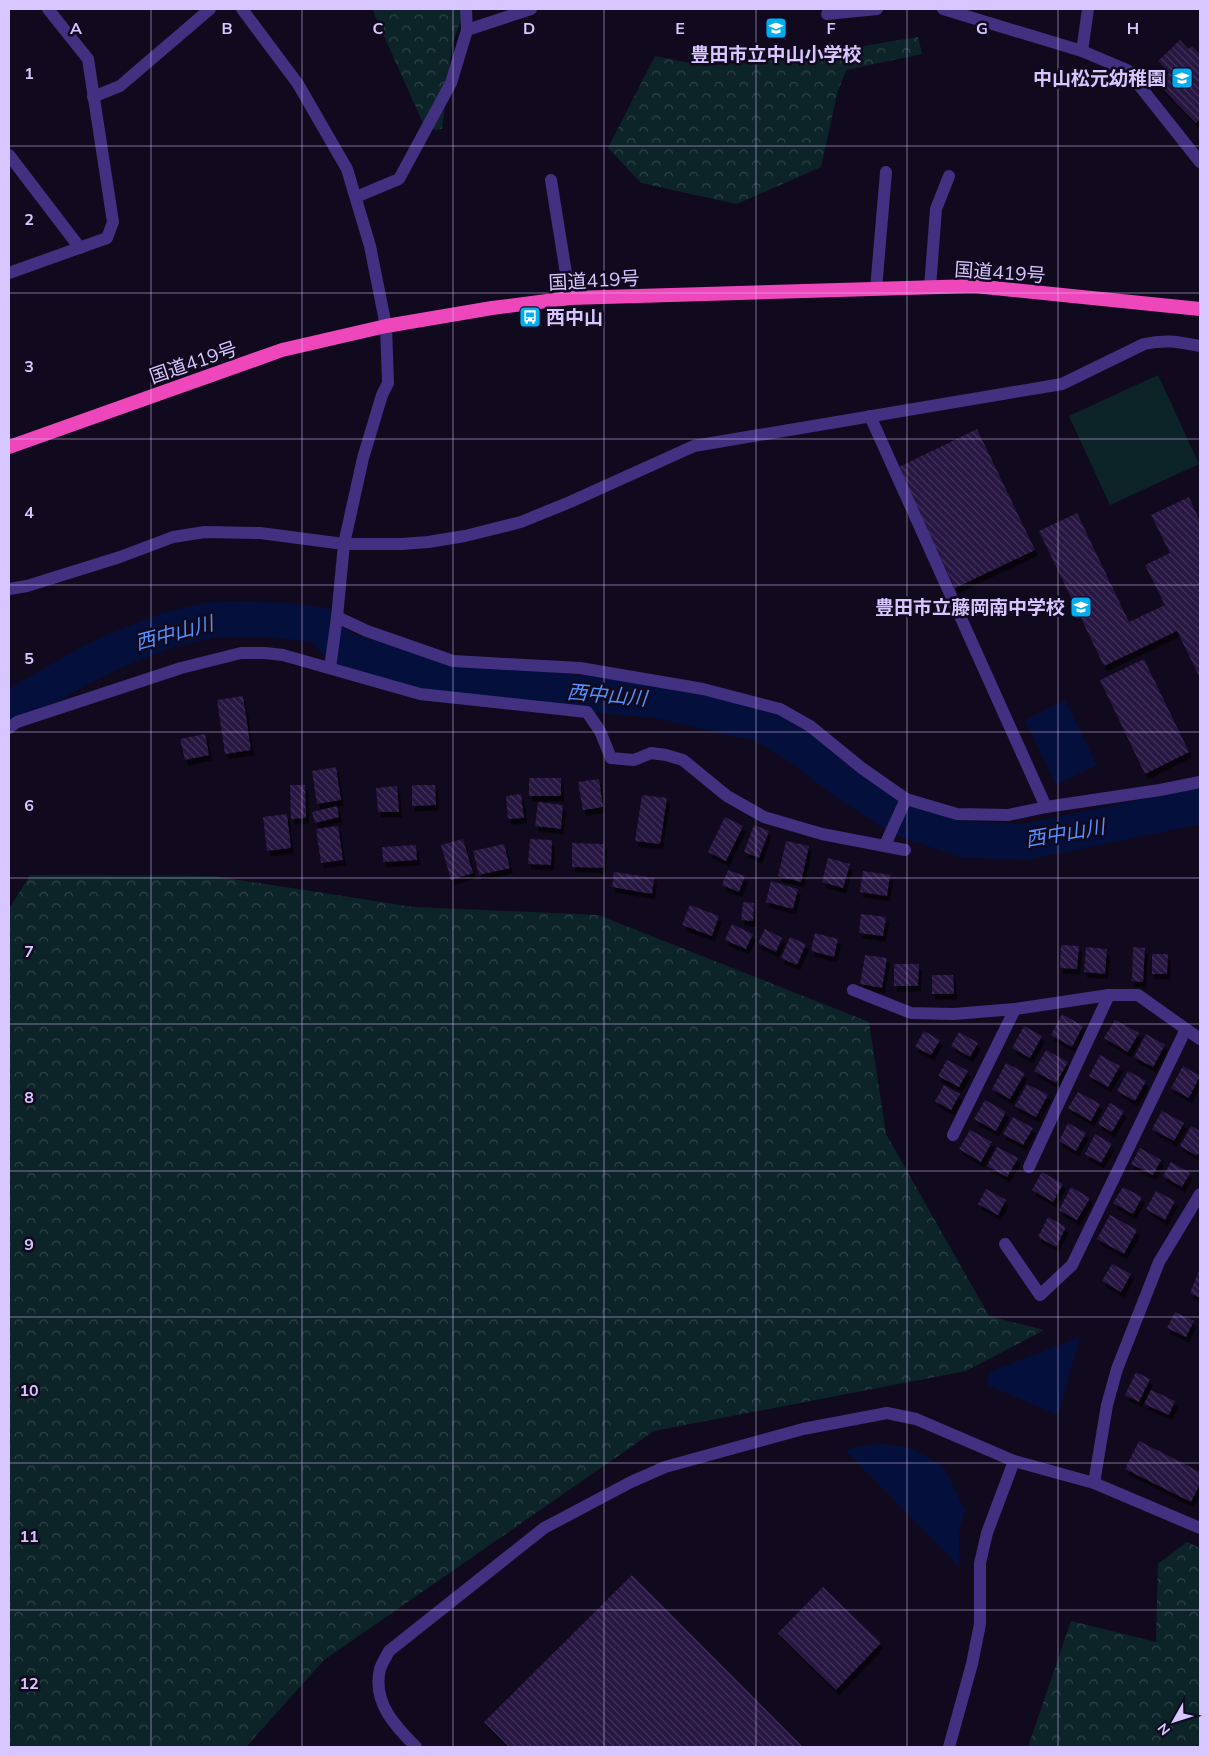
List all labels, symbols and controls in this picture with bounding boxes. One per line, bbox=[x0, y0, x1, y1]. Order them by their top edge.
school or university icon: 豊田市立中山小学校 bbox=[764, 16, 788, 40]
text: A bbox=[70, 18, 82, 38]
text: B bbox=[221, 18, 233, 38]
text: C bbox=[373, 18, 384, 38]
text: D bbox=[523, 18, 535, 38]
text: E bbox=[675, 18, 685, 38]
text: F bbox=[826, 18, 836, 38]
text: G bbox=[976, 18, 988, 38]
text: H bbox=[1127, 18, 1139, 38]
place label: 豊田市立中山小学校 bbox=[690, 42, 862, 66]
text: 1 bbox=[24, 63, 34, 83]
place label: 中山松元幼稚園 bbox=[1033, 66, 1166, 90]
school or university icon: 中山松元幼稚園 bbox=[1170, 66, 1194, 90]
text: 2 bbox=[24, 209, 34, 229]
street label: 国道419号 bbox=[954, 257, 1046, 287]
street label: 国道419号 bbox=[548, 266, 640, 294]
bus stop icon: 西中山 bbox=[518, 305, 542, 329]
place label: 西中山 bbox=[546, 305, 603, 329]
street label: 国道419号 bbox=[146, 336, 240, 388]
text: 3 bbox=[24, 356, 34, 376]
text: 4 bbox=[24, 502, 34, 522]
place label: 豊田市立藤岡南中学校 bbox=[875, 595, 1065, 619]
school or university icon: 豊田市立藤岡南中学校 bbox=[1069, 595, 1093, 619]
water label: 西中山川 bbox=[132, 610, 218, 655]
text: 5 bbox=[24, 648, 34, 668]
water label: 西中山川 bbox=[566, 679, 650, 711]
text: 6 bbox=[24, 795, 34, 815]
water label: 西中山川 bbox=[1023, 813, 1108, 852]
text: 7 bbox=[24, 941, 34, 961]
text: 8 bbox=[24, 1087, 34, 1107]
text: 9 bbox=[24, 1234, 34, 1254]
text: 10 bbox=[19, 1380, 39, 1400]
text: 11 bbox=[19, 1526, 39, 1546]
text: 12 bbox=[19, 1673, 39, 1693]
north arrow bbox=[1149, 1696, 1199, 1746]
text: N bbox=[1154, 1719, 1174, 1739]

